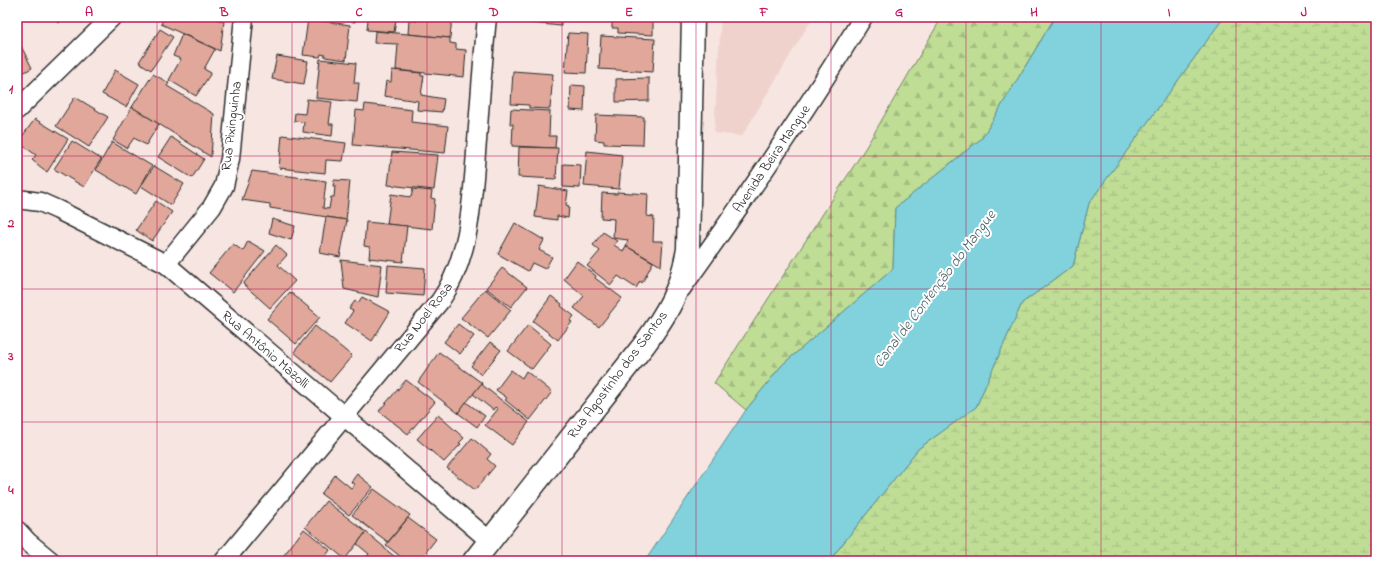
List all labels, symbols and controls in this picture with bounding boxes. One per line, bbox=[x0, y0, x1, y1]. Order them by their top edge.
text: A bbox=[85, 3, 93, 22]
text: B bbox=[219, 3, 229, 22]
text: C bbox=[355, 3, 363, 22]
text: D bbox=[488, 3, 499, 22]
text: E bbox=[625, 3, 633, 22]
text: F bbox=[759, 3, 769, 22]
text: G bbox=[895, 3, 903, 22]
text: H bbox=[1030, 3, 1038, 22]
text: I bbox=[1167, 3, 1171, 22]
text: J bbox=[1301, 3, 1307, 22]
text: 1 bbox=[9, 80, 14, 99]
street label: Rua Pixinguinha bbox=[216, 80, 249, 172]
street label: Avenida Beira Mangue bbox=[728, 100, 817, 218]
water label: Canal de Contenção do Mangue bbox=[868, 205, 1003, 373]
text: 2 bbox=[7, 214, 15, 233]
street label: Rua Noel Rosa bbox=[389, 278, 459, 358]
street label: Rua Antônio Mazolli bbox=[216, 306, 314, 394]
street label: Rua Agostinho dos Santos bbox=[563, 306, 674, 444]
text: 3 bbox=[7, 347, 14, 366]
text: 4 bbox=[7, 481, 14, 500]

